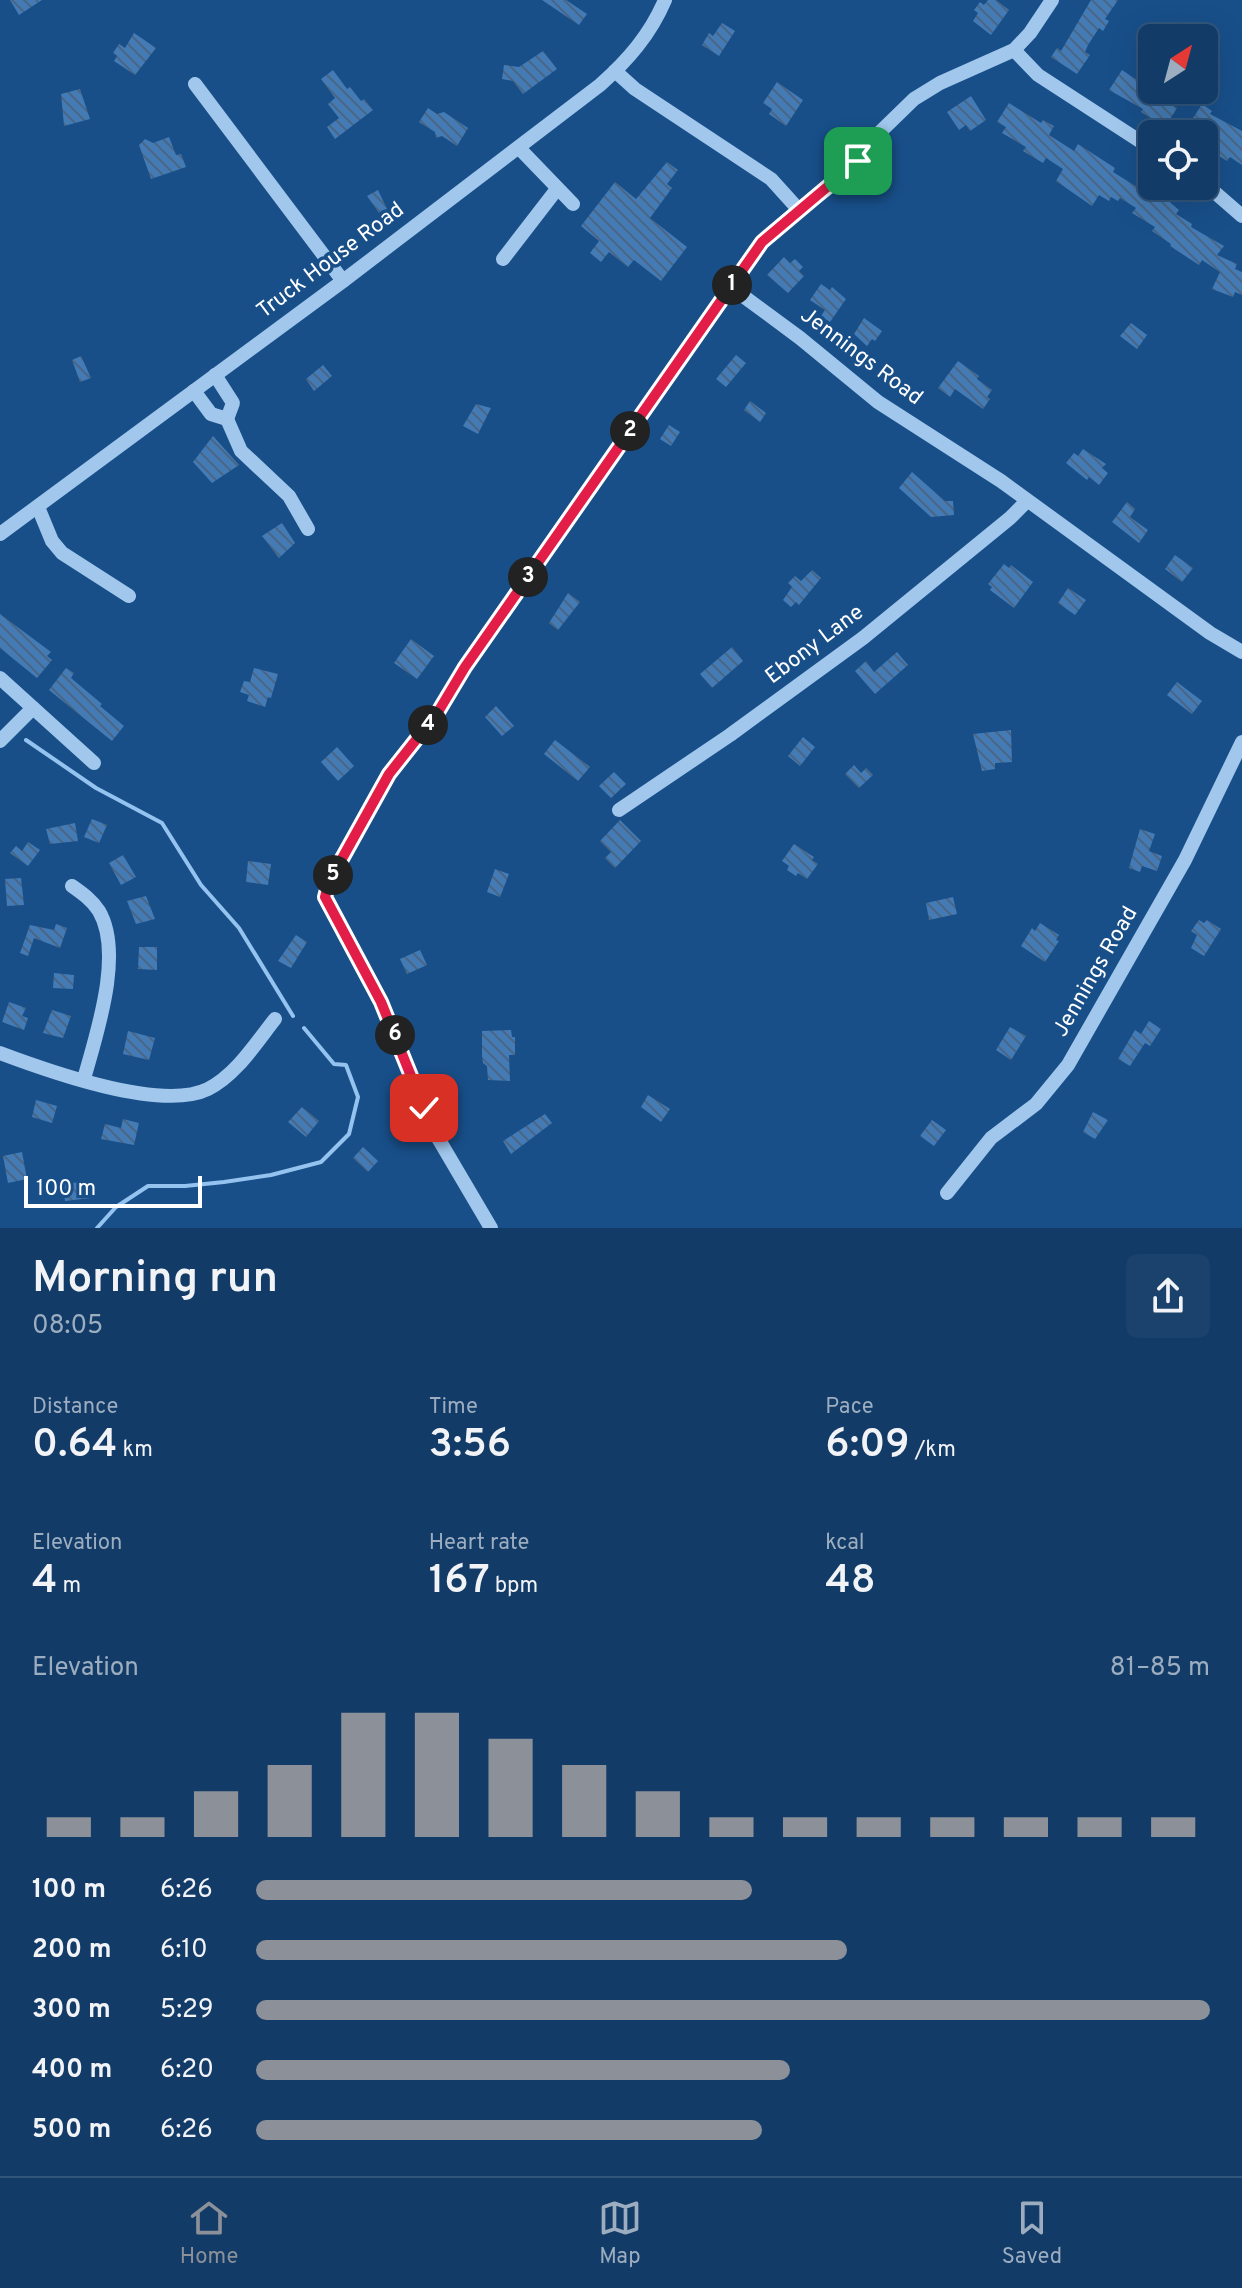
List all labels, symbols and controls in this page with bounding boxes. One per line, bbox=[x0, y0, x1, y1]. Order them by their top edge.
north arrow bbox=[1138, 24, 1218, 104]
map controls bbox=[1138, 24, 1218, 200]
button: locate bbox=[1138, 120, 1218, 200]
pin bbox=[824, 127, 892, 195]
icon: arrive bbox=[836, 139, 880, 183]
street label: Truck House Road bbox=[252, 197, 410, 325]
pin: 1 bbox=[712, 265, 752, 305]
text: 1 bbox=[728, 271, 736, 298]
street label: Jennings Road bbox=[794, 302, 928, 412]
pin: 2 bbox=[610, 411, 650, 451]
text: 2 bbox=[623, 417, 637, 444]
pin: 3 bbox=[508, 557, 548, 597]
text: 3 bbox=[521, 563, 535, 590]
street label: Ebony Lane bbox=[761, 599, 869, 691]
pin: 4 bbox=[408, 705, 448, 745]
text: 4 bbox=[421, 711, 435, 738]
pin: 5 bbox=[313, 855, 353, 895]
text: 5 bbox=[326, 861, 340, 888]
street label: Jennings Road bbox=[1048, 902, 1144, 1042]
pin: 6 bbox=[375, 1015, 415, 1055]
text: 6 bbox=[388, 1021, 402, 1048]
pin bbox=[390, 1074, 458, 1142]
icon: check bbox=[402, 1086, 446, 1130]
scale bar bbox=[24, 1172, 202, 1208]
text: 100 m bbox=[36, 1176, 96, 1203]
text: Morning run bbox=[32, 1252, 278, 1308]
button: share bbox=[1126, 1254, 1210, 1338]
text: 08:05 bbox=[32, 1310, 103, 1343]
text: Distance bbox=[32, 1394, 118, 1421]
text: Time bbox=[429, 1394, 478, 1421]
text: Pace bbox=[825, 1394, 874, 1421]
text: 0.64 bbox=[32, 1421, 117, 1471]
text: 3:56 bbox=[429, 1421, 511, 1471]
text: 6:09 bbox=[825, 1421, 910, 1471]
text: km bbox=[117, 1437, 153, 1464]
text: /km bbox=[910, 1437, 956, 1464]
text: Elevation bbox=[32, 1530, 122, 1557]
text: Heart rate bbox=[429, 1530, 529, 1557]
text: kcal bbox=[825, 1530, 864, 1557]
text: 4 bbox=[32, 1557, 57, 1607]
text: 167 bbox=[429, 1557, 490, 1607]
text: 48 bbox=[825, 1557, 876, 1607]
text: m bbox=[57, 1573, 81, 1600]
text: bpm bbox=[490, 1573, 538, 1600]
text: Elevation bbox=[32, 1652, 139, 1685]
text: 81–85 m bbox=[1110, 1652, 1210, 1685]
text: 100 m bbox=[32, 1874, 106, 1907]
text: 6:26 bbox=[160, 1874, 213, 1907]
text: 200 m bbox=[32, 1934, 111, 1967]
text: 6:10 bbox=[160, 1934, 208, 1967]
text: 300 m bbox=[32, 1994, 111, 2027]
text: 5:29 bbox=[160, 1994, 213, 2027]
text: 400 m bbox=[32, 2054, 112, 2087]
text: 6:20 bbox=[160, 2054, 214, 2087]
text: 500 m bbox=[32, 2114, 111, 2147]
text: 6:26 bbox=[160, 2114, 213, 2147]
tab: Home bbox=[180, 2196, 238, 2271]
tab: Map bbox=[598, 2196, 642, 2271]
tab: Saved bbox=[1002, 2196, 1062, 2271]

